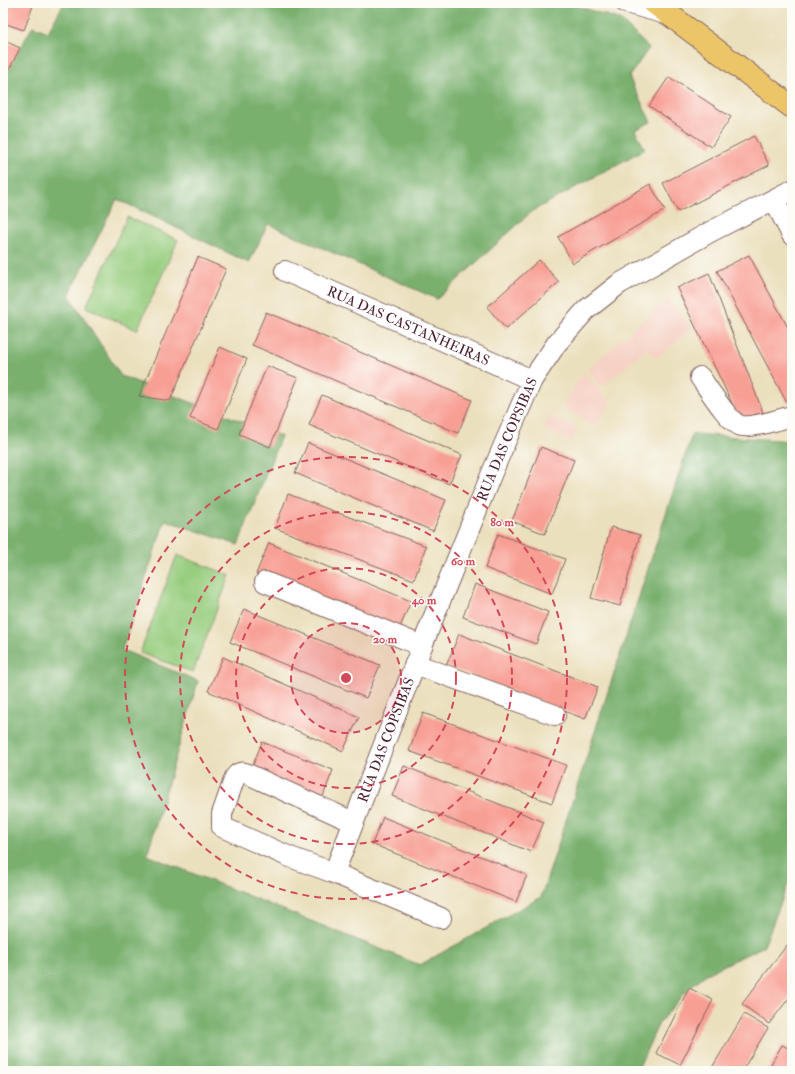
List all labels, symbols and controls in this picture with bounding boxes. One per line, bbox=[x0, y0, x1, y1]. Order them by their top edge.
street label: RUA DAS CASTANHEIRAS bbox=[325, 282, 492, 369]
street label: RUA DAS COPSIBAS bbox=[473, 375, 541, 504]
text: 80 m bbox=[490, 515, 514, 530]
text: 60 m bbox=[451, 554, 476, 569]
text: 40 m bbox=[411, 593, 437, 608]
text: 20 m bbox=[373, 632, 398, 647]
centre of rings bbox=[339, 671, 353, 685]
street label: RUA DAS COPSIBAS bbox=[354, 675, 418, 805]

